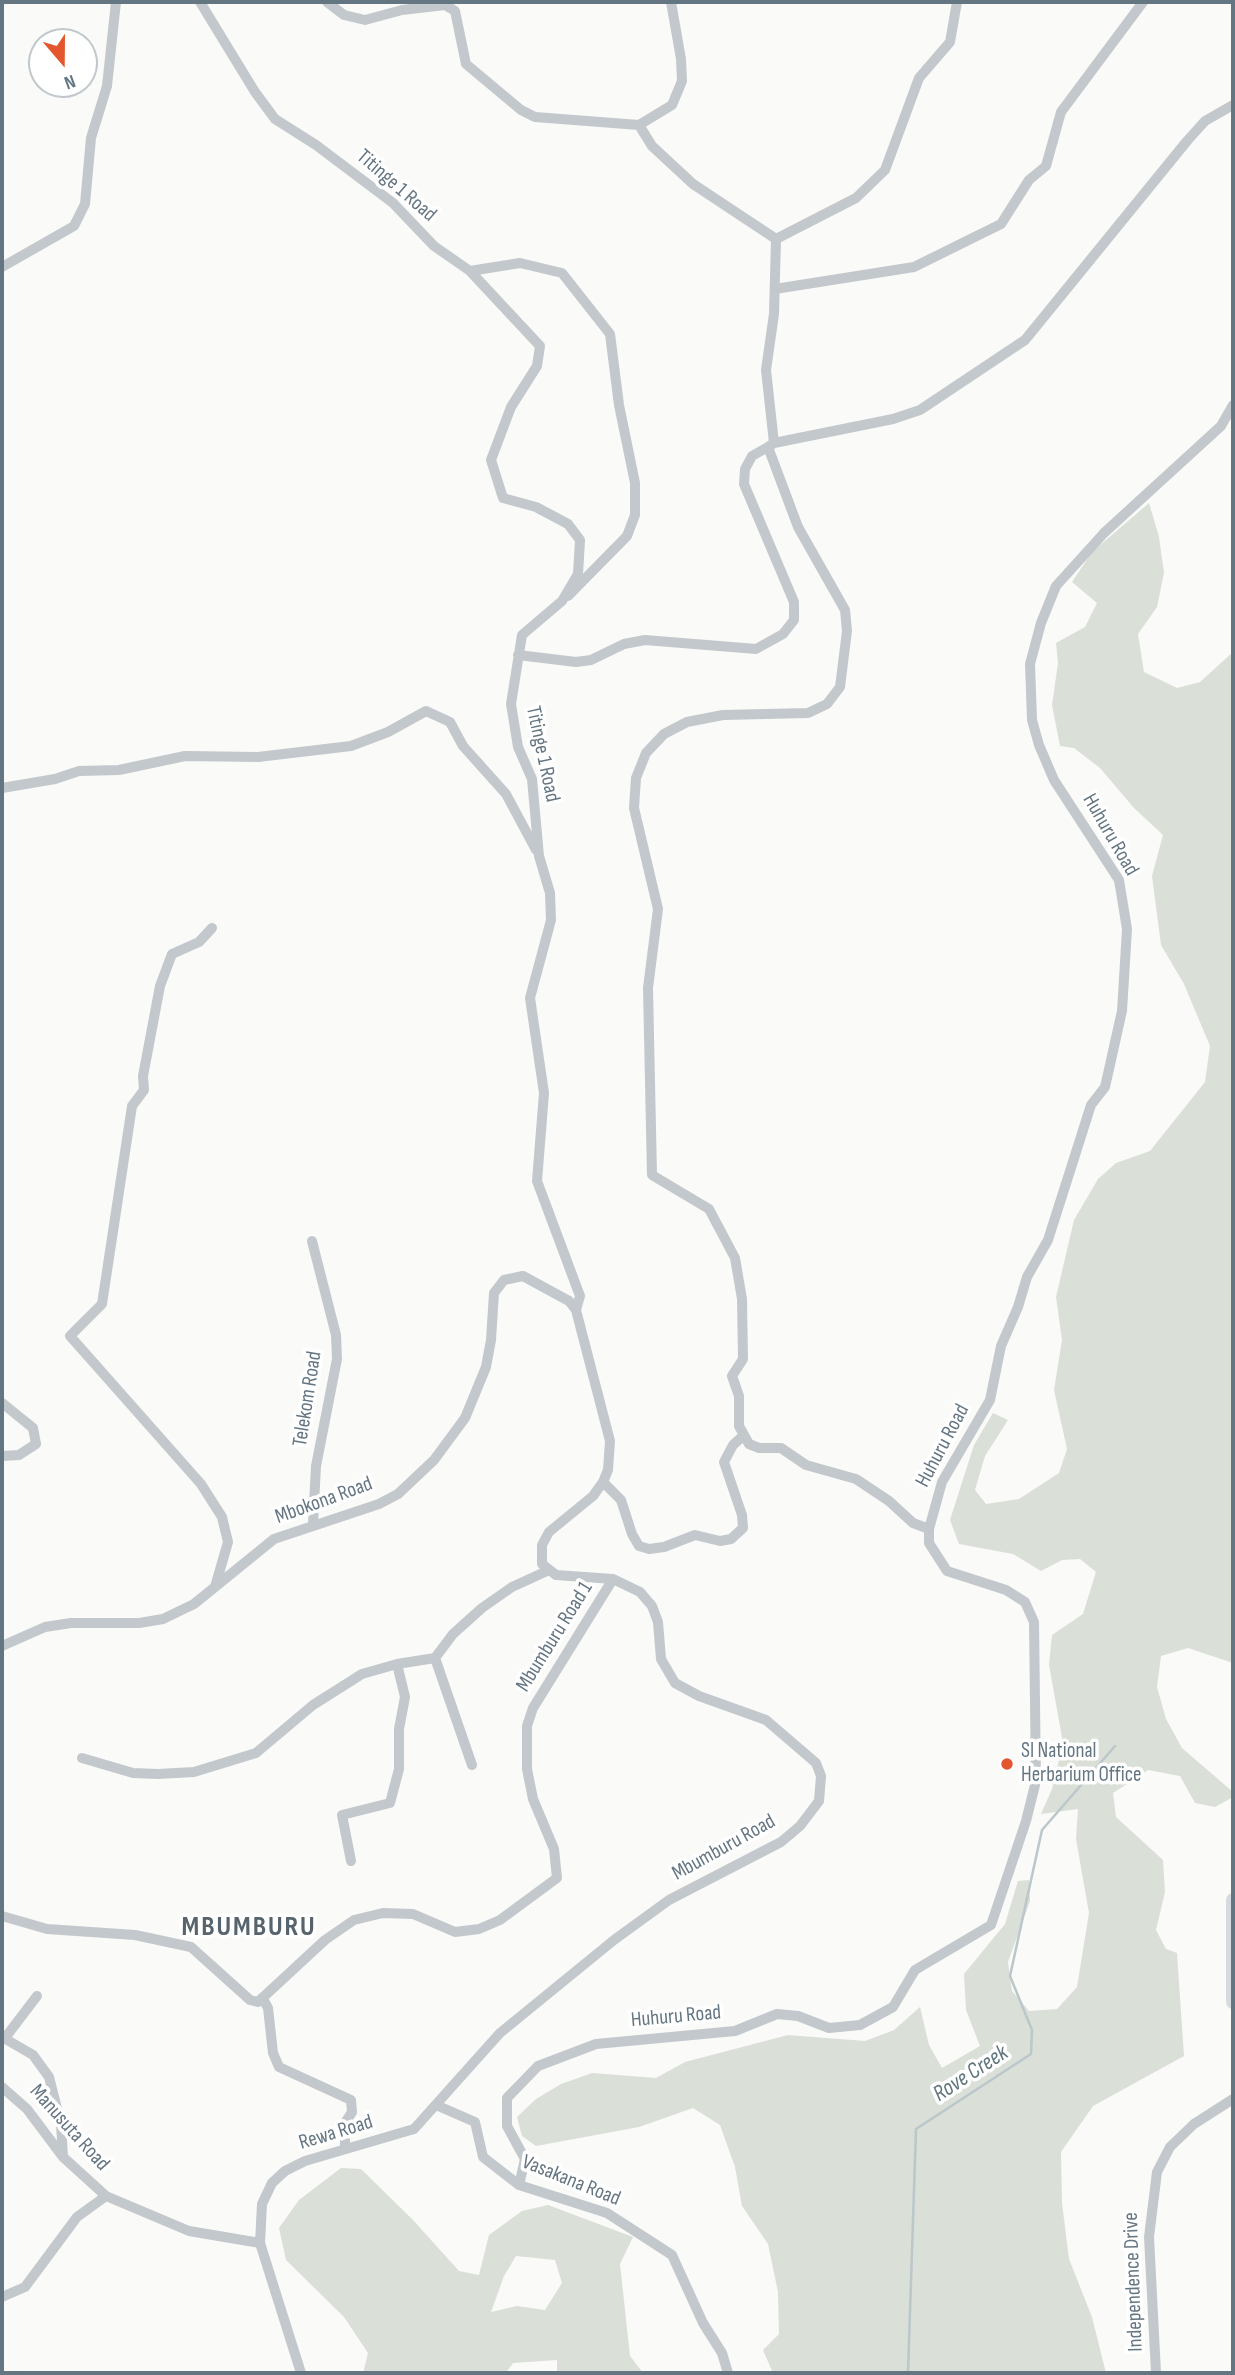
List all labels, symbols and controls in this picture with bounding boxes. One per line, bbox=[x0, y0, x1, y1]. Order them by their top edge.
north arrow bbox=[28, 28, 98, 98]
text: N bbox=[61, 69, 78, 94]
street label: Titinge 1 Road bbox=[351, 145, 441, 227]
street label: Titinge 1 Road bbox=[520, 704, 564, 804]
street label: Huhuru Road bbox=[1077, 790, 1143, 880]
street label: Telekom Road bbox=[288, 1350, 328, 1448]
street label: Huhuru Road bbox=[911, 1400, 975, 1492]
street label: Mbokona Road bbox=[272, 1472, 376, 1530]
street label: Mbumburu Road 1 bbox=[511, 1577, 599, 1697]
place label: SI National Herbarium Office bbox=[1021, 1739, 1141, 1789]
marker: SI National Herbarium Office bbox=[999, 1756, 1015, 1772]
street label: Mbumburu Road bbox=[668, 1809, 780, 1887]
district label: MBUMBURU bbox=[182, 1911, 316, 1945]
street label: Huhuru Road bbox=[630, 2001, 722, 2033]
water label: Rove Creek bbox=[928, 2040, 1014, 2108]
street label: Manusuta Road bbox=[24, 2080, 114, 2176]
street label: Rewa Road bbox=[296, 2110, 376, 2156]
street label: Vasakana Road bbox=[518, 2150, 624, 2212]
street label: Independence Drive bbox=[1119, 2212, 1149, 2352]

